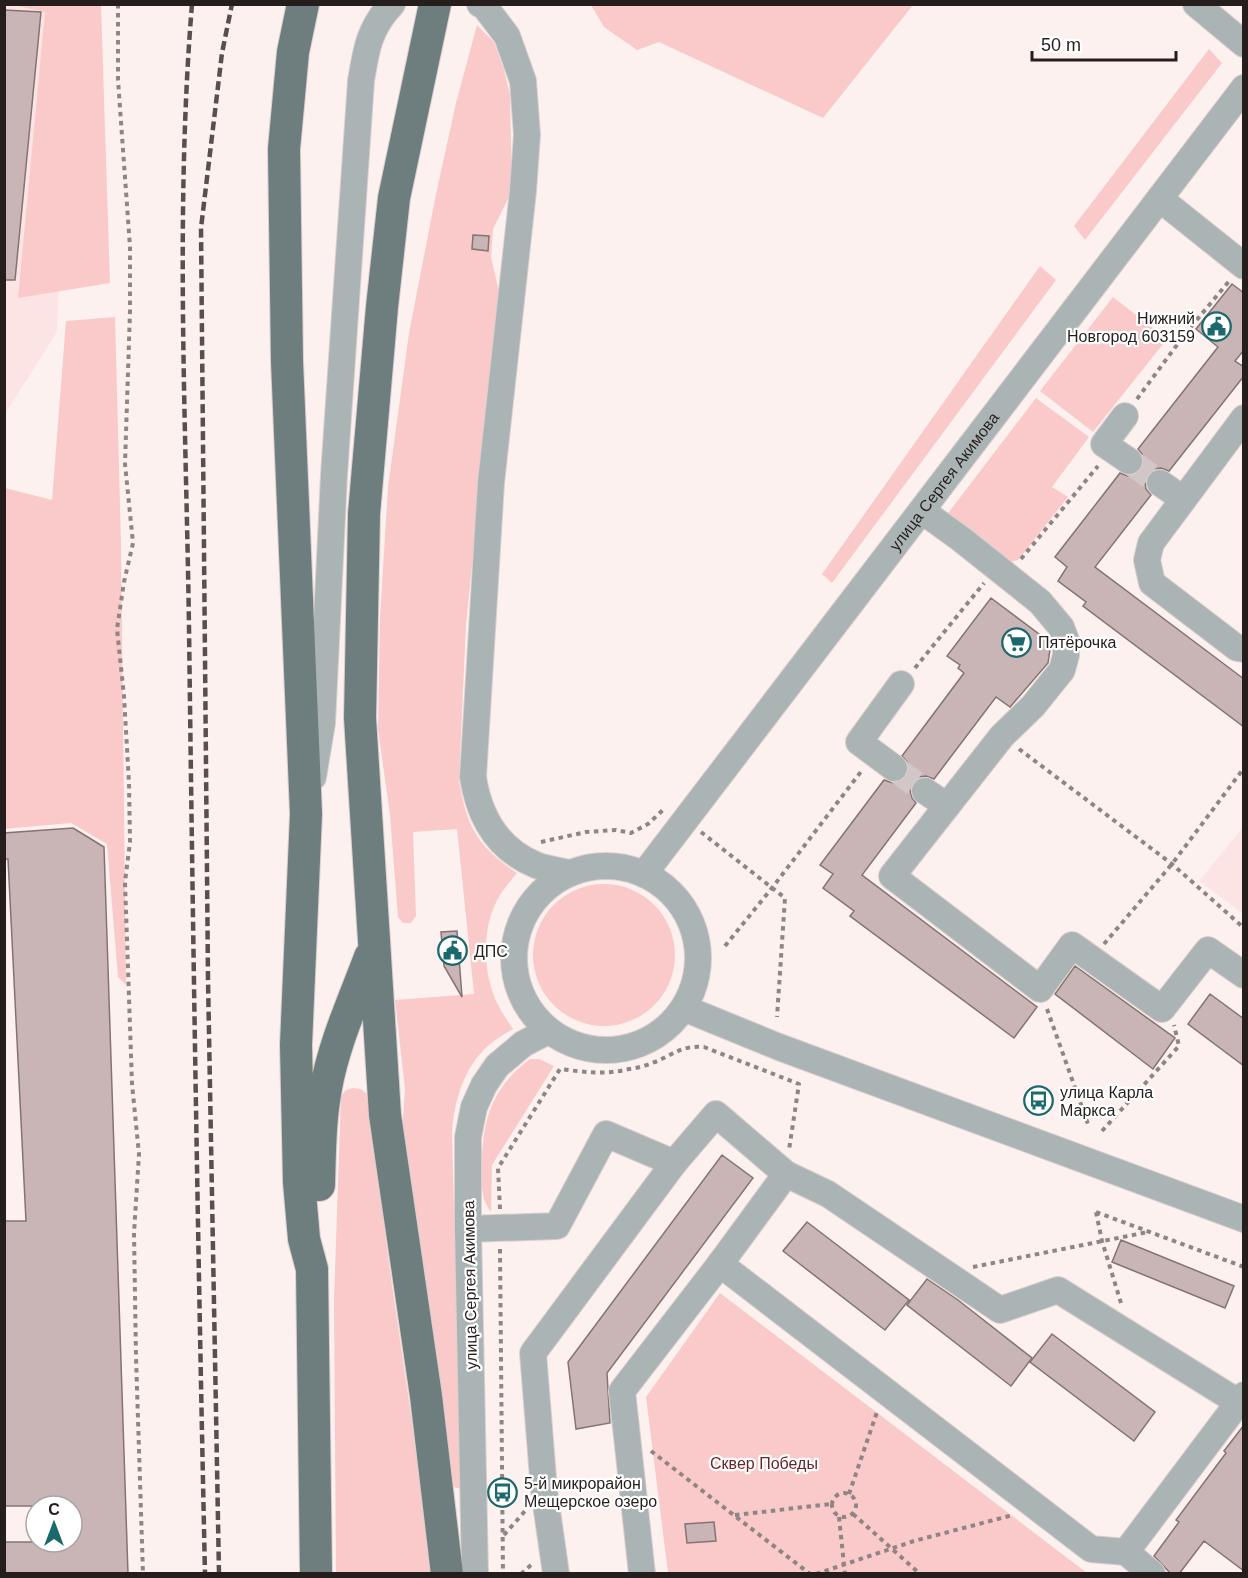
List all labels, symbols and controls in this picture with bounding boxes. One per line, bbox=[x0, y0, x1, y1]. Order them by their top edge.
scale bar bbox=[1032, 24, 1176, 62]
text: 50 m bbox=[1041, 35, 1081, 55]
place label: Нижний Новгород 603159 bbox=[1067, 310, 1195, 345]
public building icon: Нижний Новгород 603159 bbox=[1200, 311, 1232, 343]
street label: улица Сергея Акимова bbox=[886, 409, 1002, 554]
supermarket icon: Пятёрочка bbox=[1001, 626, 1033, 658]
place label: Пятёрочка bbox=[1038, 634, 1117, 651]
public building icon: ДПС bbox=[437, 935, 469, 967]
place label: ДПС bbox=[474, 943, 508, 960]
place label: улица Карла Маркса bbox=[1060, 1084, 1153, 1119]
bus stop icon: улица Карла Маркса bbox=[1023, 1085, 1055, 1117]
street label: улица Сергея Акимова bbox=[460, 1200, 480, 1370]
park label: Сквер Победы bbox=[710, 1455, 818, 1472]
place label: 5-й микрорайон Мещерское озеро bbox=[524, 1475, 657, 1510]
bus stop icon: 5-й микрорайон Мещерское озеро bbox=[487, 1476, 519, 1508]
north arrow bbox=[24, 1494, 84, 1554]
text: С bbox=[48, 1501, 60, 1518]

